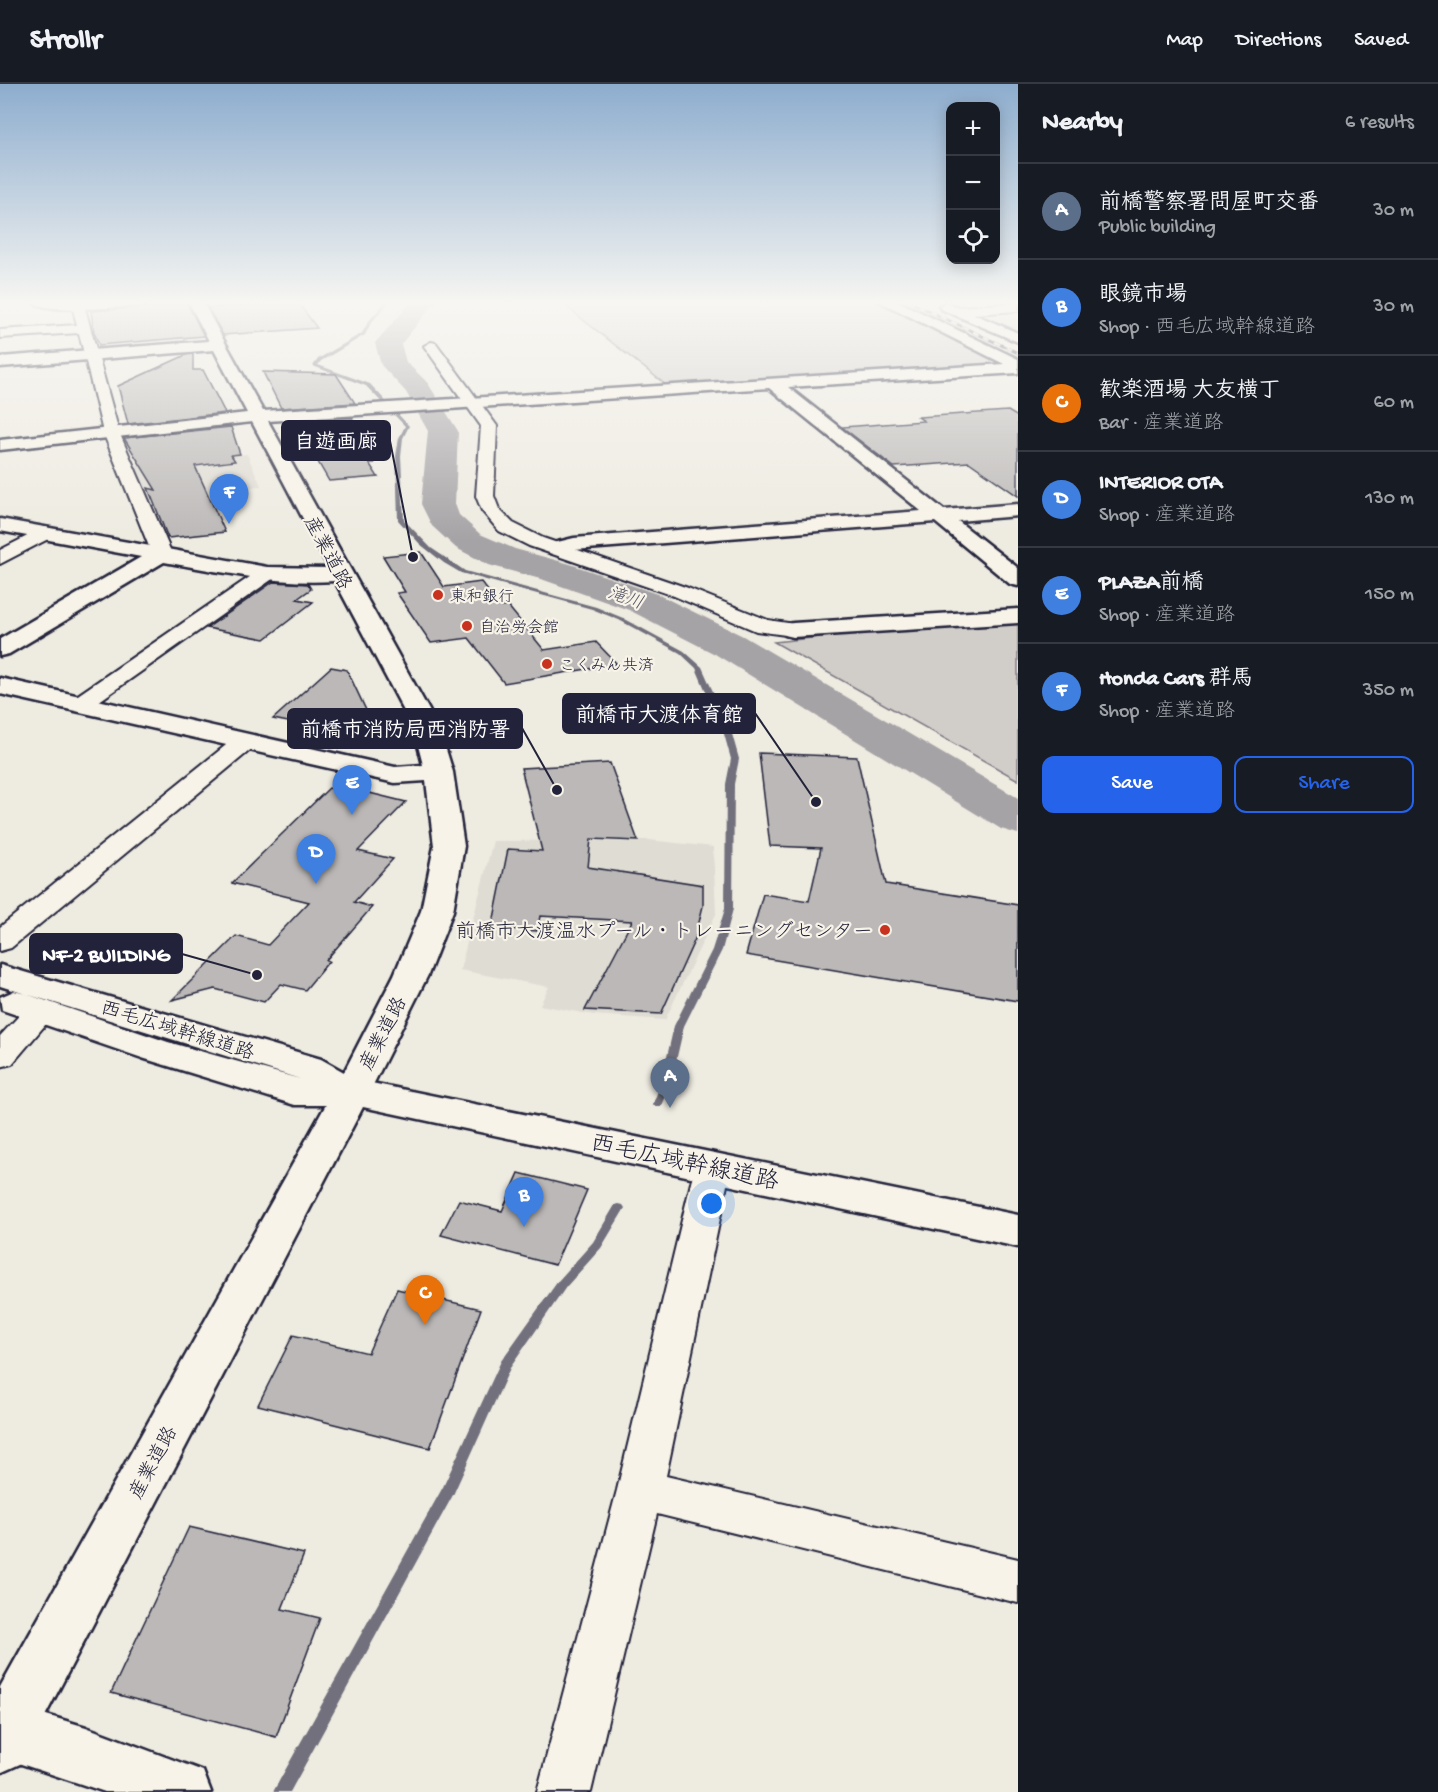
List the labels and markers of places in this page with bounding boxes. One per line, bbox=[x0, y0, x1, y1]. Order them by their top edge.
callout: 自遊画廊 bbox=[282, 421, 390, 460]
pin: F bbox=[210, 474, 248, 524]
place label: 東和銀行 bbox=[450, 587, 514, 608]
marker: 東和銀行 bbox=[431, 588, 445, 602]
place label: 自治労会館 bbox=[479, 618, 559, 639]
marker: 自治労会館 bbox=[460, 619, 474, 633]
marker: こくみん共済 bbox=[540, 657, 554, 671]
place label: こくみん共済 bbox=[559, 657, 654, 677]
callout: 前橋市大渡体育館 bbox=[563, 694, 755, 733]
callout: 前橋市消防局西消防署 bbox=[288, 709, 522, 748]
pin: E bbox=[332, 766, 372, 815]
pin: D bbox=[296, 834, 336, 884]
place label: 前橋市大渡温水プール・トレーニングセンター bbox=[455, 920, 873, 945]
marker: 前橋市大渡温水プール・トレーニングセンター bbox=[878, 923, 892, 937]
callout: NF-2 BUILDING bbox=[30, 934, 182, 973]
pin: A bbox=[650, 1058, 690, 1108]
pin: B bbox=[504, 1178, 544, 1227]
pin: C bbox=[406, 1276, 444, 1325]

